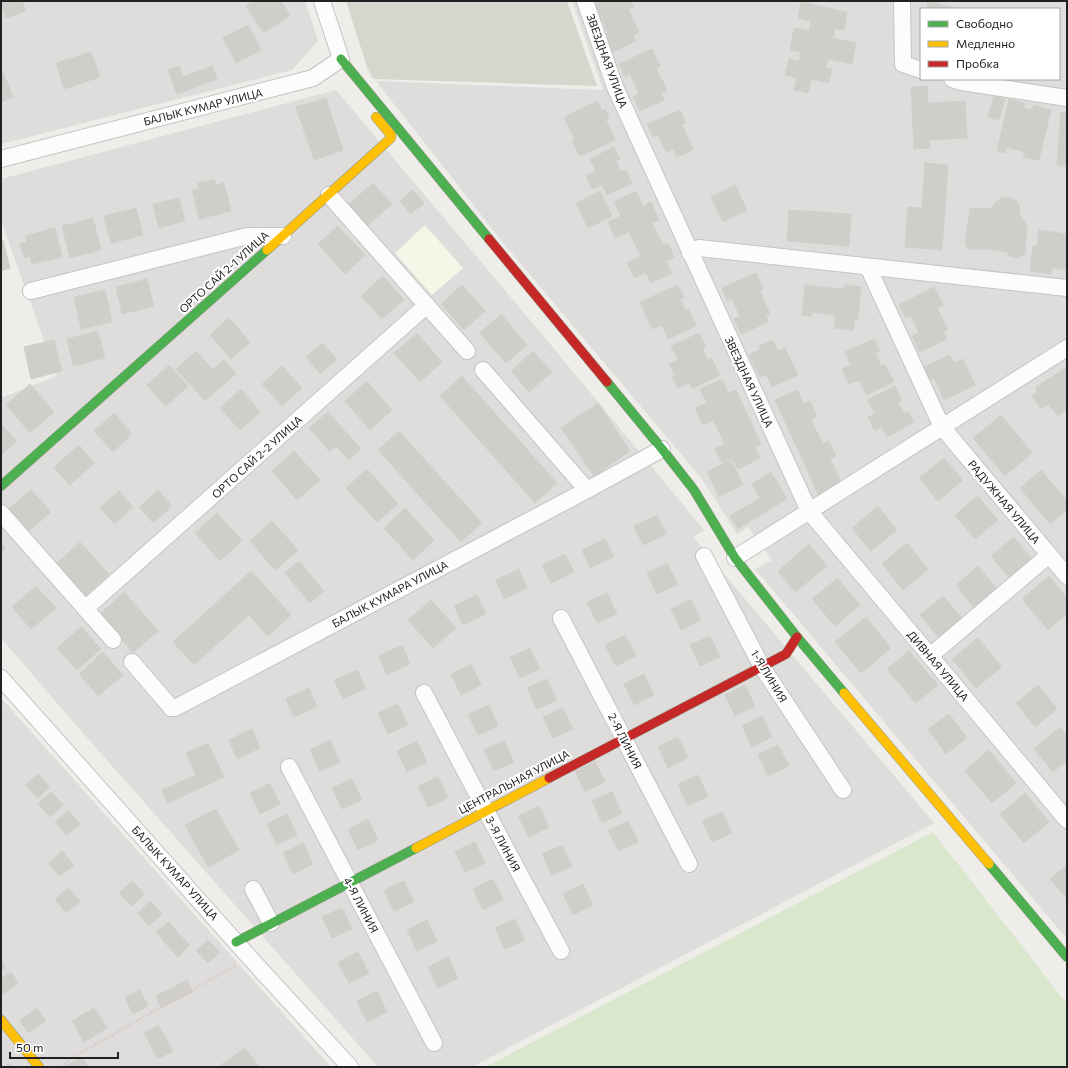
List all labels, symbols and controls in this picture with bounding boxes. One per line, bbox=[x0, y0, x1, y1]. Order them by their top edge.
legend bbox=[920, 8, 1060, 80]
street label: ЗВЕЗДНАЯ УЛИЦА bbox=[584, 12, 631, 110]
text: Свободно bbox=[956, 16, 1013, 30]
text: Медленно bbox=[956, 36, 1015, 50]
text: Пробка bbox=[956, 56, 999, 70]
street label: БАЛЫК КУМАР УЛИЦА bbox=[142, 85, 264, 128]
street label: ОРТО САЙ 2-1 УЛИЦА bbox=[176, 227, 271, 315]
street label: ЗВЕЗДНАЯ УЛИЦА bbox=[723, 334, 776, 430]
street label: ОРТО САЙ 2-2 УЛИЦА bbox=[208, 412, 305, 501]
street label: РАДУЖНАЯ УЛИЦА bbox=[966, 457, 1043, 546]
street label: БАЛЫК КУМАРА УЛИЦА bbox=[330, 557, 450, 630]
street label: ДИВНАЯ УЛИЦА bbox=[905, 628, 972, 704]
street label: 1-Я ЛИНИЯ bbox=[749, 647, 790, 704]
street label: 2-Я ЛИНИЯ bbox=[606, 711, 645, 771]
street label: ЦЕНТРАЛЬНАЯ УЛИЦА bbox=[456, 747, 572, 816]
street label: 3-Я ЛИНИЯ bbox=[483, 814, 523, 874]
street label: БАЛЫК КУМАР УЛИЦА bbox=[130, 823, 221, 923]
street label: 4-Я ЛИНИЯ bbox=[341, 875, 382, 935]
scale bar bbox=[10, 1034, 118, 1060]
text: 50 m bbox=[16, 1040, 44, 1054]

